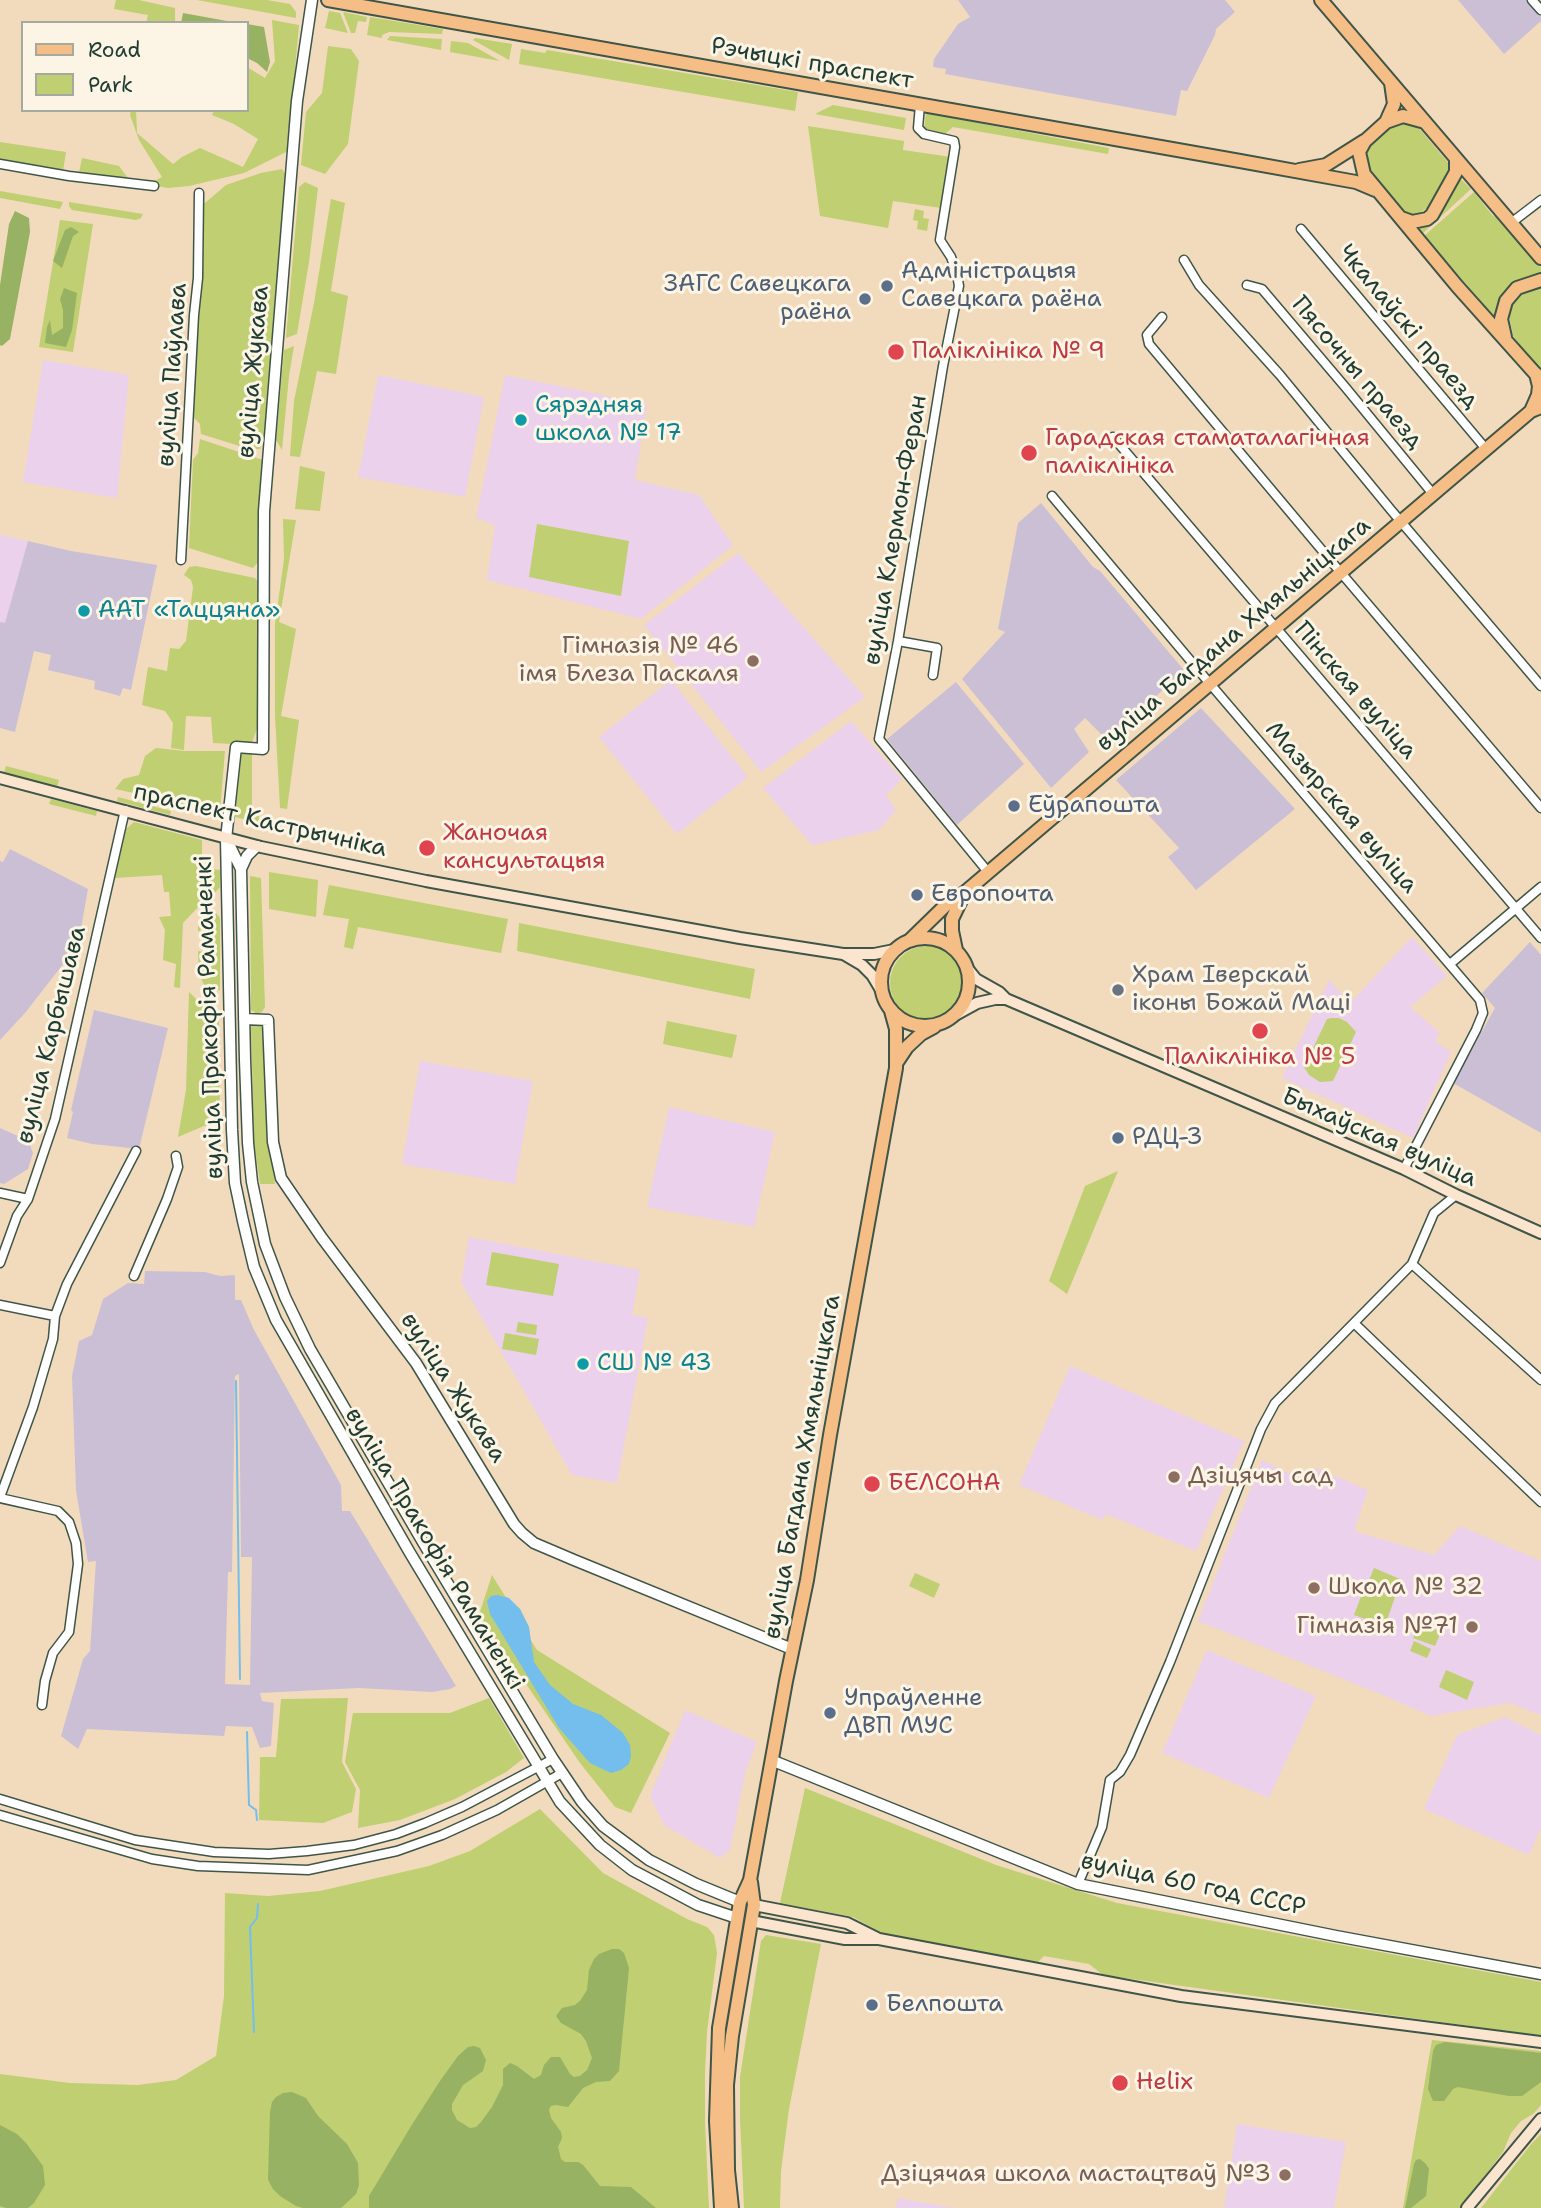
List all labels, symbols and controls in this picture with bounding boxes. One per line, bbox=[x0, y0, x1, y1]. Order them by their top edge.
legend bbox=[21, 21, 248, 112]
street label: Рэчыцкі праспект bbox=[709, 32, 915, 96]
text: Road bbox=[88, 36, 141, 64]
text: Park bbox=[88, 71, 133, 99]
street label: Чкалаўскі праезд bbox=[1331, 239, 1485, 415]
place label: Адміністрацыя Савецкага раёна bbox=[901, 258, 1102, 314]
place label: ЗАГС Савецкага раёна bbox=[664, 271, 851, 327]
marker: Адміністрацыя Савецкага раёна bbox=[879, 278, 895, 294]
street label: вуліца Паўлава bbox=[152, 282, 194, 468]
street label: вуліца Жукава bbox=[232, 285, 276, 459]
marker: ЗАГС Савецкага раёна bbox=[857, 291, 873, 307]
street label: Пясочны праезд bbox=[1285, 291, 1429, 455]
place label: Паліклініка № 9 bbox=[912, 338, 1105, 366]
marker: Паліклініка № 9 bbox=[886, 342, 906, 362]
place label: Сярэдняя школа № 17 bbox=[535, 392, 682, 448]
street label: вуліца Клермон-Феран bbox=[858, 393, 934, 667]
marker: Сярэдняя школа № 17 bbox=[513, 412, 529, 428]
place label: Гарадская стаматалагічная паліклініка bbox=[1045, 425, 1370, 481]
marker: Гарадская стаматалагічная паліклініка bbox=[1019, 443, 1039, 463]
street label: вуліца Багдана Хмяльніцкага bbox=[1091, 512, 1377, 758]
place label: ААТ «Таццяна» bbox=[98, 597, 280, 625]
marker: ААТ «Таццяна» bbox=[76, 603, 92, 619]
street label: Пінская вуліца bbox=[1287, 616, 1423, 766]
place label: Гімназія № 46 імя Блеза Паскаля bbox=[519, 633, 739, 689]
marker: Гімназія № 46 імя Блеза Паскаля bbox=[745, 653, 761, 669]
street label: Мазырская вуліца bbox=[1259, 716, 1423, 900]
street label: праспект Кастрычніка bbox=[131, 778, 389, 864]
place label: Еўрапошта bbox=[1028, 792, 1159, 820]
marker: Еўрапошта bbox=[1006, 798, 1022, 814]
place label: Жаночая кансультацыя bbox=[443, 820, 605, 876]
marker: Жаночая кансультацыя bbox=[417, 838, 437, 858]
street label: вуліца Пракофія Раманенкі bbox=[190, 854, 230, 1180]
place label: Европочта bbox=[931, 881, 1054, 909]
marker: Европочта bbox=[909, 887, 925, 903]
street label: вуліца Карбышава bbox=[11, 923, 93, 1147]
place label: Храм Іверскай іконы Божай Маці bbox=[1132, 962, 1351, 1018]
marker: Храм Іверскай іконы Божай Маці bbox=[1110, 982, 1126, 998]
marker: Паліклініка № 5 bbox=[1250, 1021, 1270, 1041]
place label: Паліклініка № 5 bbox=[1164, 1044, 1356, 1072]
street label: Быхаўская вуліца bbox=[1277, 1082, 1481, 1194]
place label: РДЦ-3 bbox=[1132, 1124, 1203, 1152]
marker: РДЦ-3 bbox=[1110, 1130, 1126, 1146]
street label: вуліца Багдана Хмяльніцкага bbox=[759, 1293, 847, 1641]
street label: вуліца Жукава bbox=[394, 1308, 512, 1468]
place label: СШ № 43 bbox=[597, 1350, 712, 1378]
marker: СШ № 43 bbox=[575, 1356, 591, 1372]
street label: вуліца Пракофія Раманенкі bbox=[338, 1403, 530, 1695]
place label: Дзіцячы сад bbox=[1188, 1463, 1333, 1491]
marker: Дзіцячы сад bbox=[1166, 1469, 1182, 1485]
place label: БЕЛСОНА bbox=[888, 1470, 1001, 1498]
marker: БЕЛСОНА bbox=[862, 1474, 882, 1494]
place label: Школа № 32 bbox=[1328, 1574, 1483, 1602]
marker: Школа № 32 bbox=[1306, 1580, 1322, 1596]
place label: Гімназія №71 bbox=[1297, 1613, 1458, 1641]
marker: Гімназія №71 bbox=[1464, 1619, 1480, 1635]
place label: Упраўленне ДВП МУС bbox=[844, 1685, 983, 1741]
marker: Упраўленне ДВП МУС bbox=[822, 1705, 838, 1721]
street label: вуліца 60 год СССР bbox=[1078, 1847, 1308, 1923]
place label: Белпошта bbox=[886, 1991, 1003, 2019]
marker: Белпошта bbox=[864, 1997, 880, 2013]
place label: Helix bbox=[1136, 2069, 1193, 2097]
marker: Helix bbox=[1110, 2073, 1130, 2093]
place label: Дзіцячая школа мастацтваў №3 bbox=[881, 2161, 1271, 2189]
marker: Дзіцячая школа мастацтваў №3 bbox=[1277, 2167, 1293, 2183]

